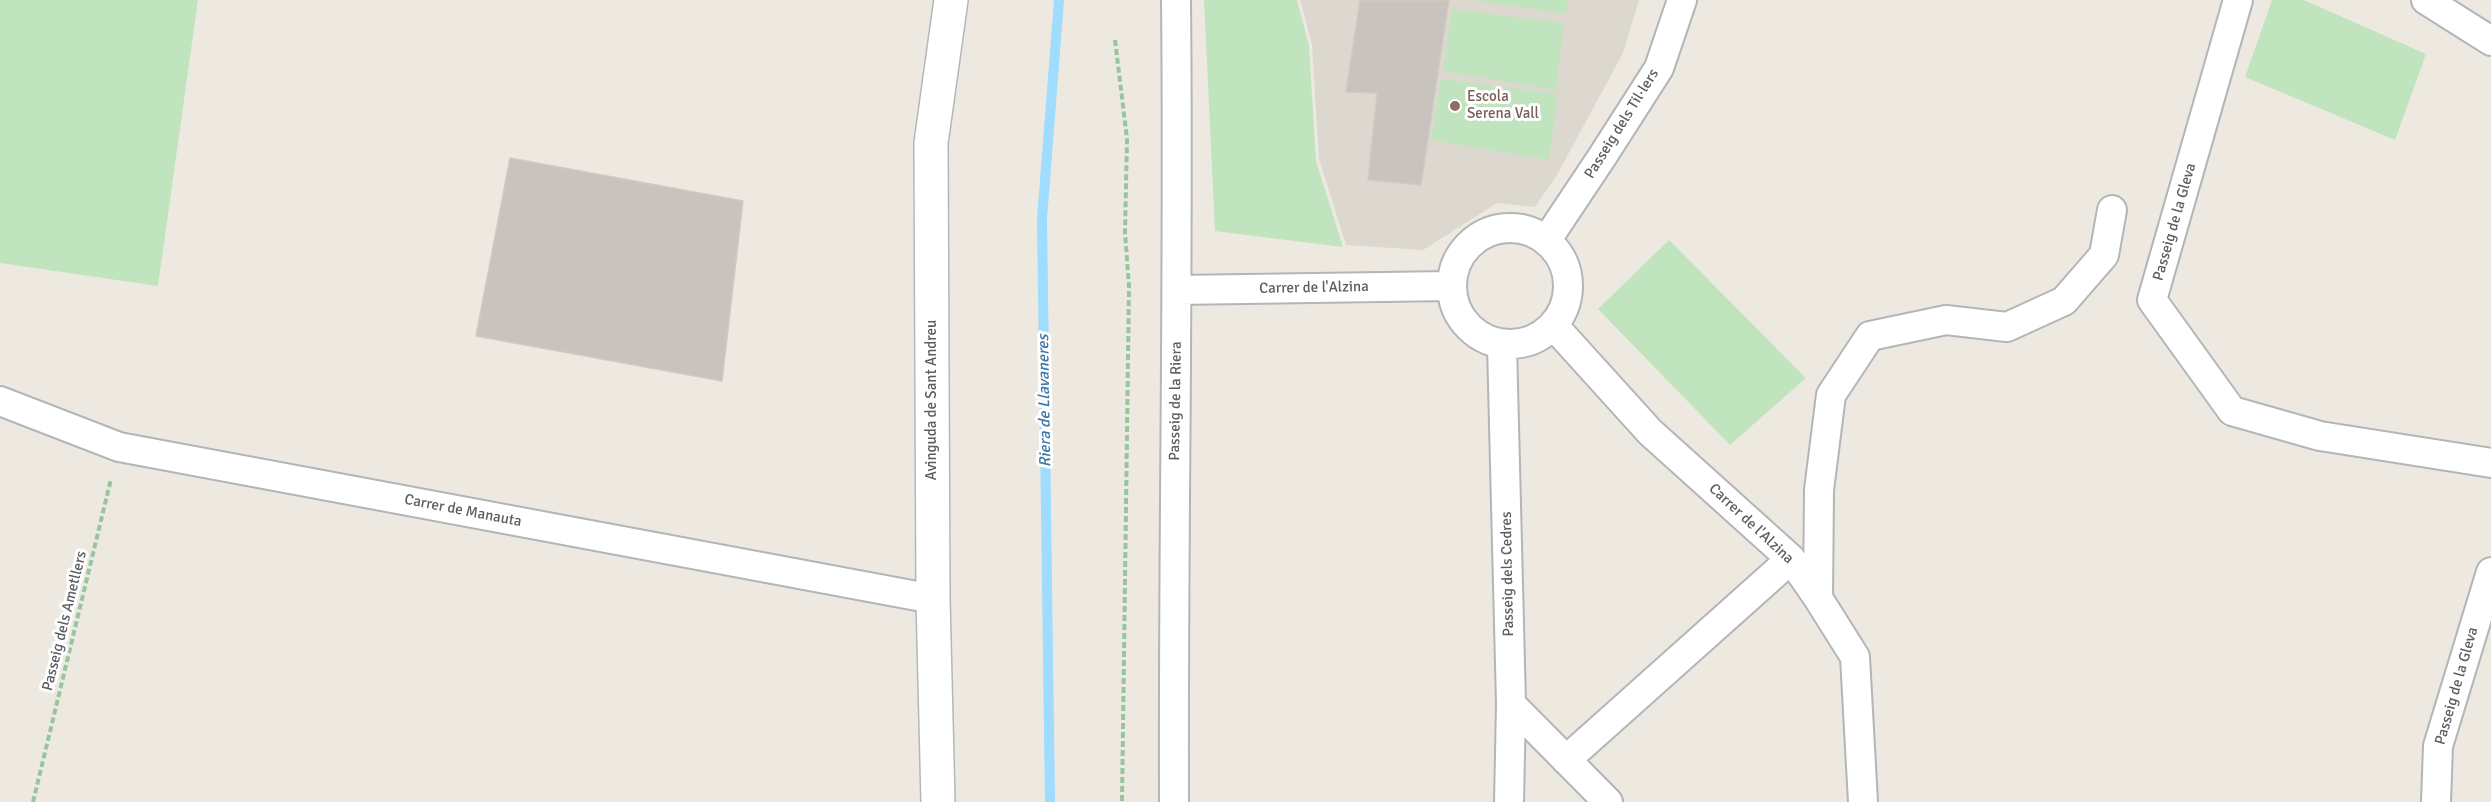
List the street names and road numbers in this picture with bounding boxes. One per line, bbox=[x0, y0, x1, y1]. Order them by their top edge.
street label: Passeig dels Til·lers bbox=[1581, 66, 1663, 182]
street label: Passeig de la Gleva bbox=[2150, 161, 2200, 283]
street label: Carrer de l'Alzina bbox=[1259, 278, 1369, 298]
street label: Avinguda de Sant Andreu bbox=[923, 320, 941, 480]
street label: Passeig de la Riera bbox=[1166, 341, 1186, 461]
street label: Carrer de l'Alzina bbox=[1705, 480, 1797, 568]
street label: Carrer de Manauta bbox=[403, 491, 523, 531]
street label: Passeig dels Cedres bbox=[1498, 511, 1518, 637]
street label: Passeig dels Ametllers bbox=[39, 549, 91, 693]
street label: Passeig de la Gleva bbox=[2432, 625, 2482, 747]

